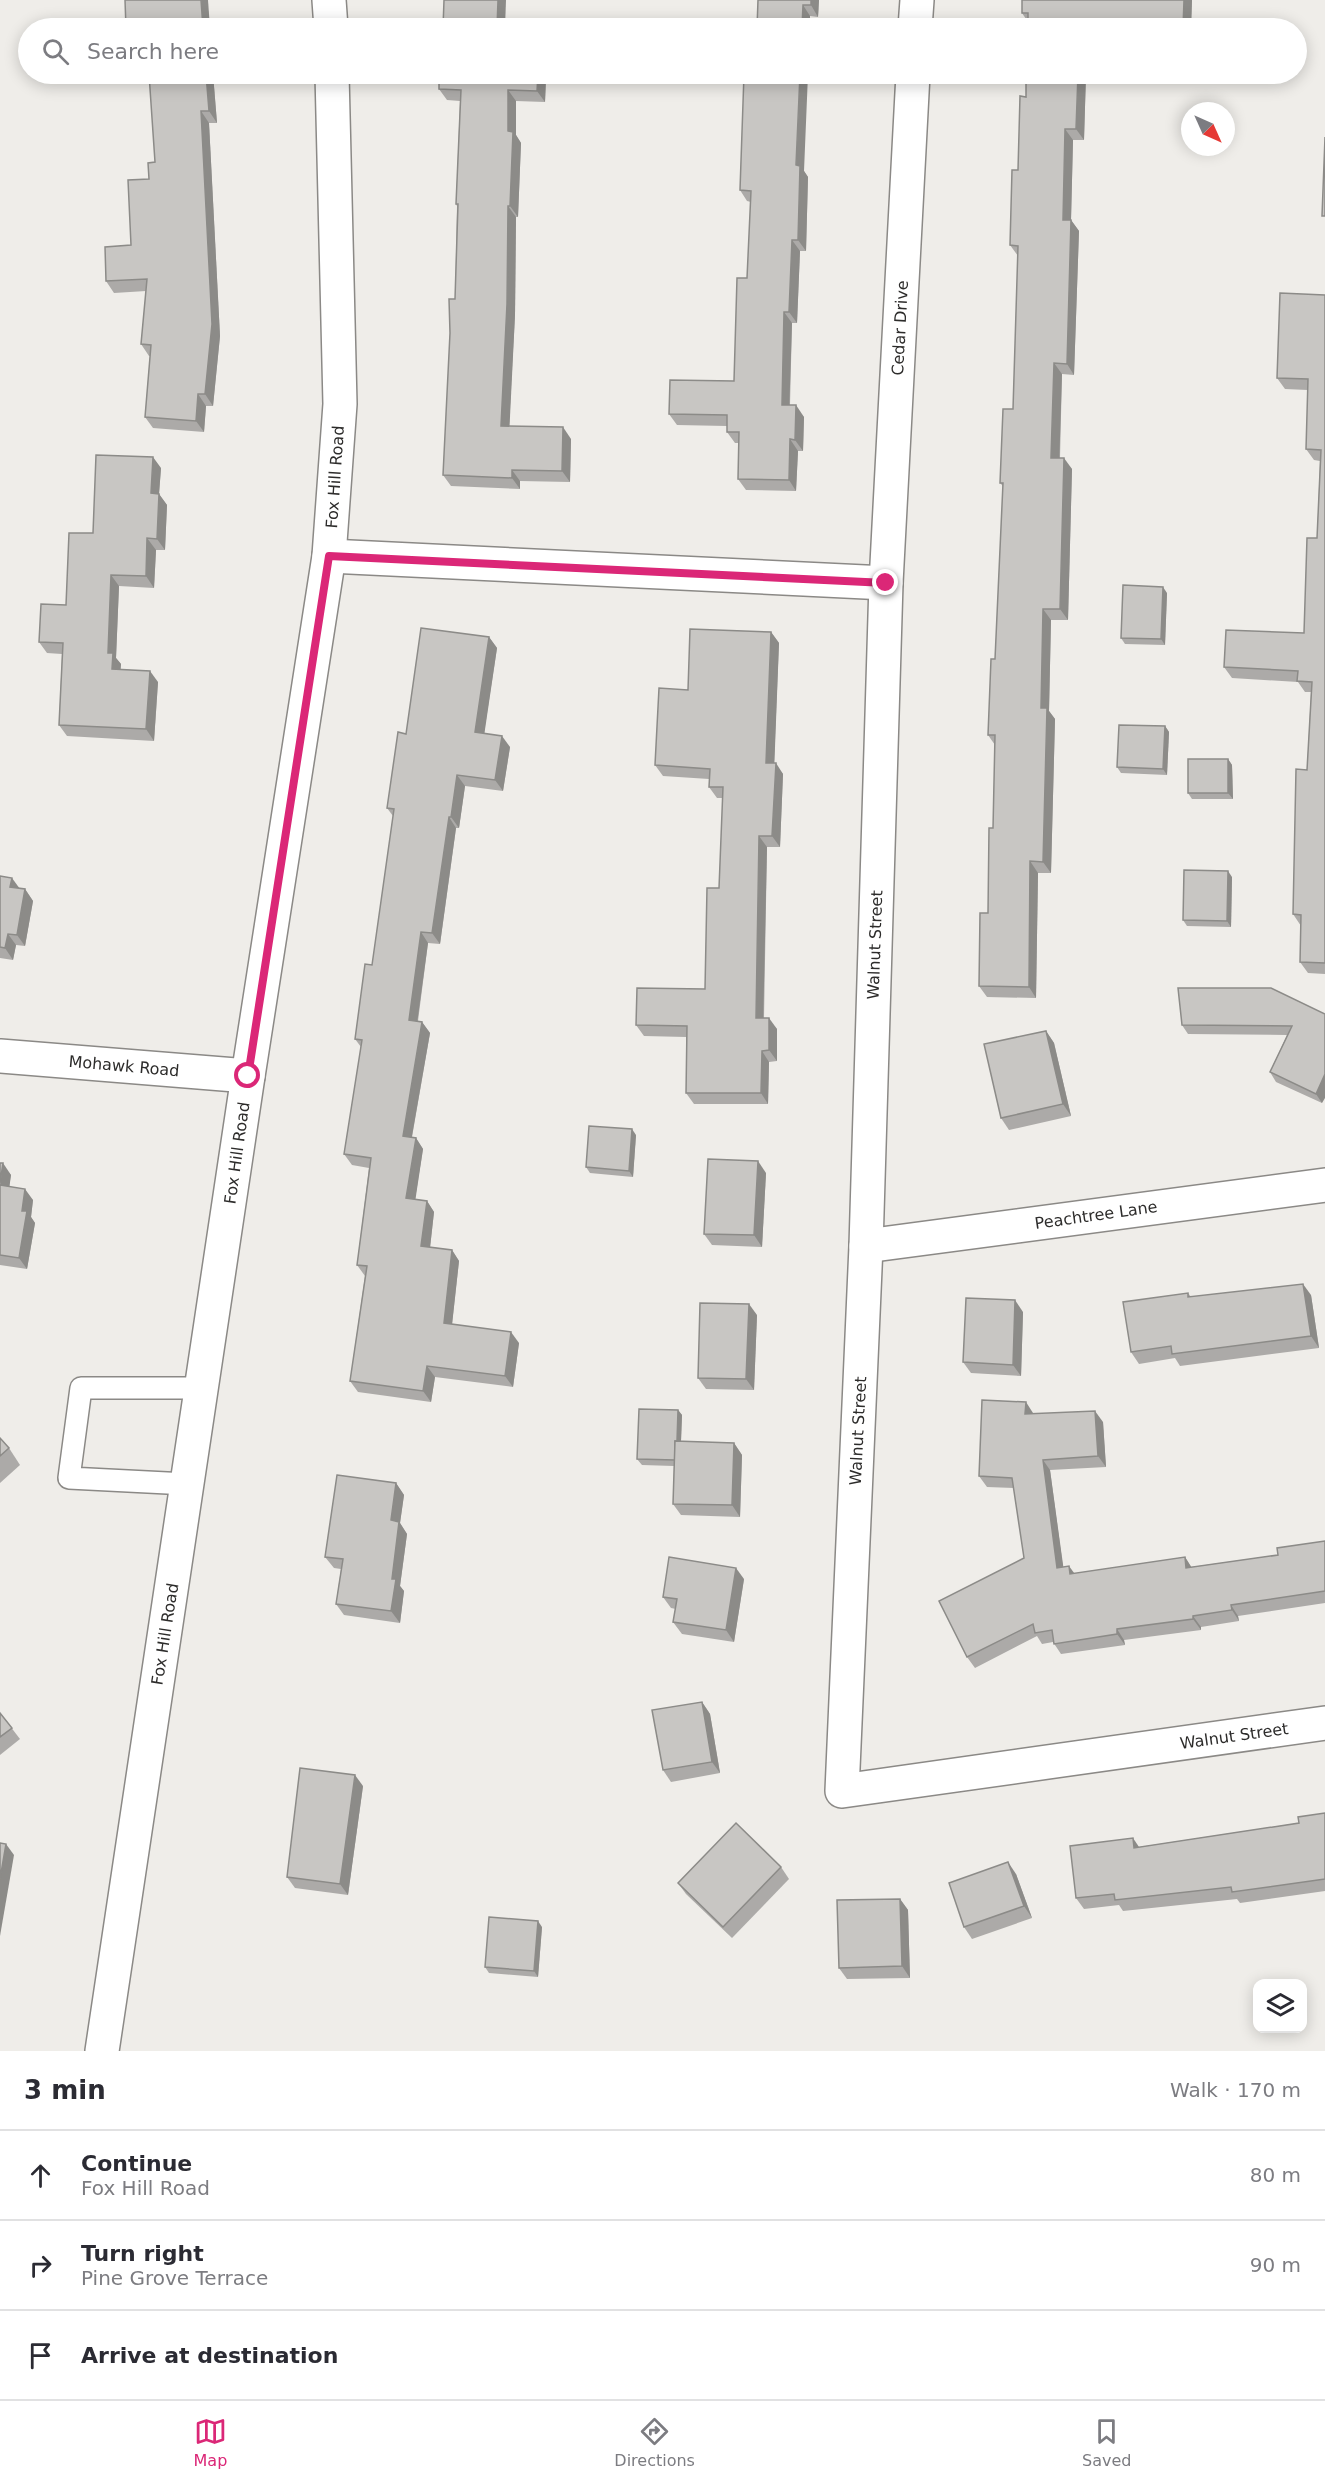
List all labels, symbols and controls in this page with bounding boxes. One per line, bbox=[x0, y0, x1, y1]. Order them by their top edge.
search box bbox=[18, 18, 1307, 84]
icon: search bbox=[39, 35, 72, 68]
text: Search here bbox=[87, 39, 219, 64]
north arrow bbox=[1181, 102, 1235, 156]
street label: Cedar Drive bbox=[888, 280, 912, 376]
street label: Fox Hill Road bbox=[322, 425, 348, 529]
route end bbox=[872, 569, 898, 595]
street label: Walnut Street bbox=[864, 890, 886, 1000]
street label: Mohawk Road bbox=[68, 1052, 180, 1080]
route start bbox=[234, 1062, 260, 1088]
street label: Fox Hill Road bbox=[220, 1101, 254, 1205]
street label: Peachtree Lane bbox=[1033, 1197, 1159, 1233]
street label: Walnut Street bbox=[846, 1376, 870, 1486]
street label: Fox Hill Road bbox=[148, 1582, 182, 1686]
street label: Walnut Street bbox=[1179, 1719, 1289, 1753]
map controls bbox=[1253, 1979, 1307, 2033]
button: layers bbox=[1253, 1979, 1307, 2033]
text: 3 min bbox=[24, 2075, 106, 2105]
text: Walk · 170 m bbox=[1170, 2078, 1301, 2102]
text: Continue bbox=[81, 2151, 192, 2176]
icon: ahead bbox=[24, 2159, 57, 2192]
text: 80 m bbox=[1250, 2163, 1301, 2187]
text: Fox Hill Road bbox=[81, 2176, 210, 2200]
text: Turn right bbox=[81, 2241, 204, 2266]
icon: right bbox=[24, 2249, 57, 2282]
text: 90 m bbox=[1250, 2253, 1301, 2277]
text: Pine Grove Terrace bbox=[81, 2266, 268, 2290]
icon: arrive bbox=[24, 2339, 57, 2372]
text: Arrive at destination bbox=[81, 2343, 338, 2368]
tab: Map bbox=[194, 2415, 227, 2470]
tab: Directions bbox=[614, 2415, 695, 2470]
tab: Saved bbox=[1082, 2415, 1131, 2470]

